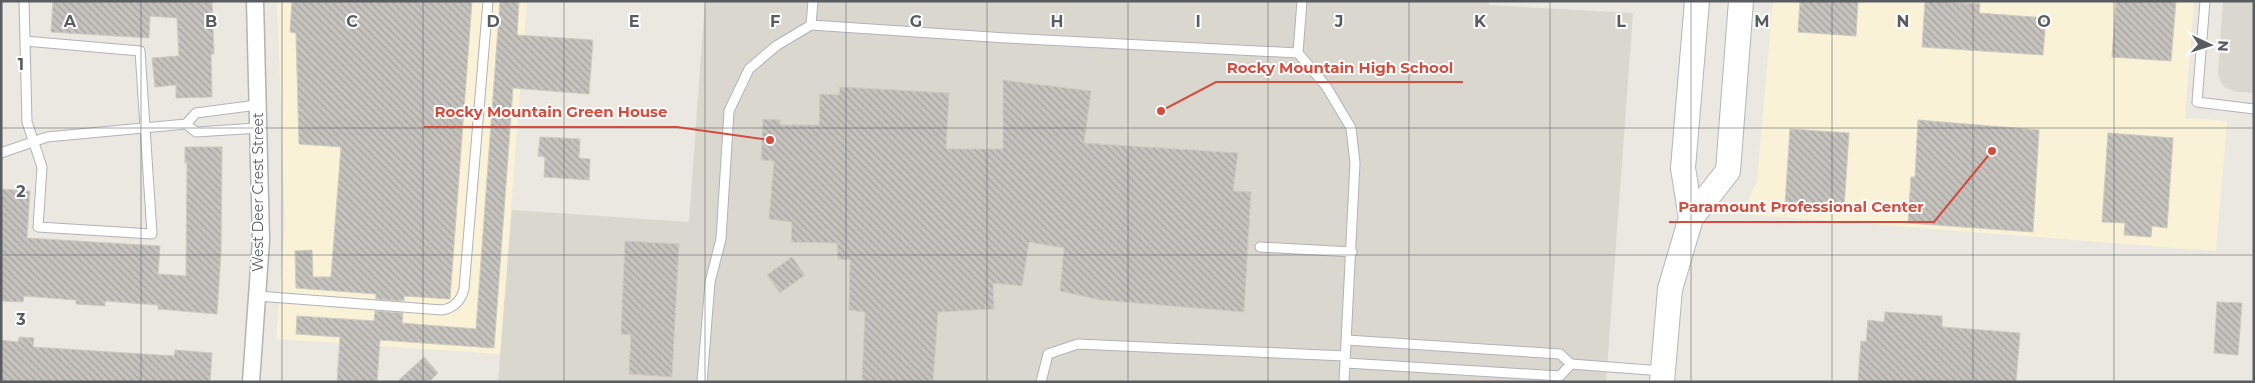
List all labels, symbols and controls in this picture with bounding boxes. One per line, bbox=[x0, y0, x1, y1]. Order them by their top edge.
text: A bbox=[63, 12, 77, 31]
text: B bbox=[205, 12, 217, 31]
text: C bbox=[346, 12, 358, 31]
text: D bbox=[486, 12, 500, 31]
text: E bbox=[629, 12, 639, 31]
text: F bbox=[770, 12, 780, 31]
text: G bbox=[910, 12, 922, 31]
text: H bbox=[1051, 12, 1063, 31]
text: I bbox=[1195, 12, 1201, 31]
text: J bbox=[1334, 12, 1343, 31]
text: K bbox=[1474, 12, 1487, 31]
text: L bbox=[1616, 12, 1626, 31]
text: M bbox=[1754, 12, 1770, 31]
text: N bbox=[1897, 12, 1909, 31]
text: O bbox=[2037, 12, 2051, 31]
north arrow bbox=[2185, 20, 2235, 70]
text: N bbox=[2214, 40, 2232, 52]
callout: Rocky Mountain High School bbox=[1216, 52, 1463, 82]
text: 1 bbox=[18, 55, 24, 74]
text: Rocky Mountain High School bbox=[1227, 58, 1453, 77]
callout: Rocky Mountain Green House bbox=[424, 97, 677, 127]
text: Rocky Mountain Green House bbox=[435, 102, 667, 121]
street label: West Deer Crest Street bbox=[249, 112, 267, 272]
text: 2 bbox=[16, 182, 26, 201]
callout: Paramount Professional Center bbox=[1669, 192, 1934, 222]
text: Paramount Professional Center bbox=[1678, 197, 1924, 216]
text: 3 bbox=[15, 310, 26, 329]

